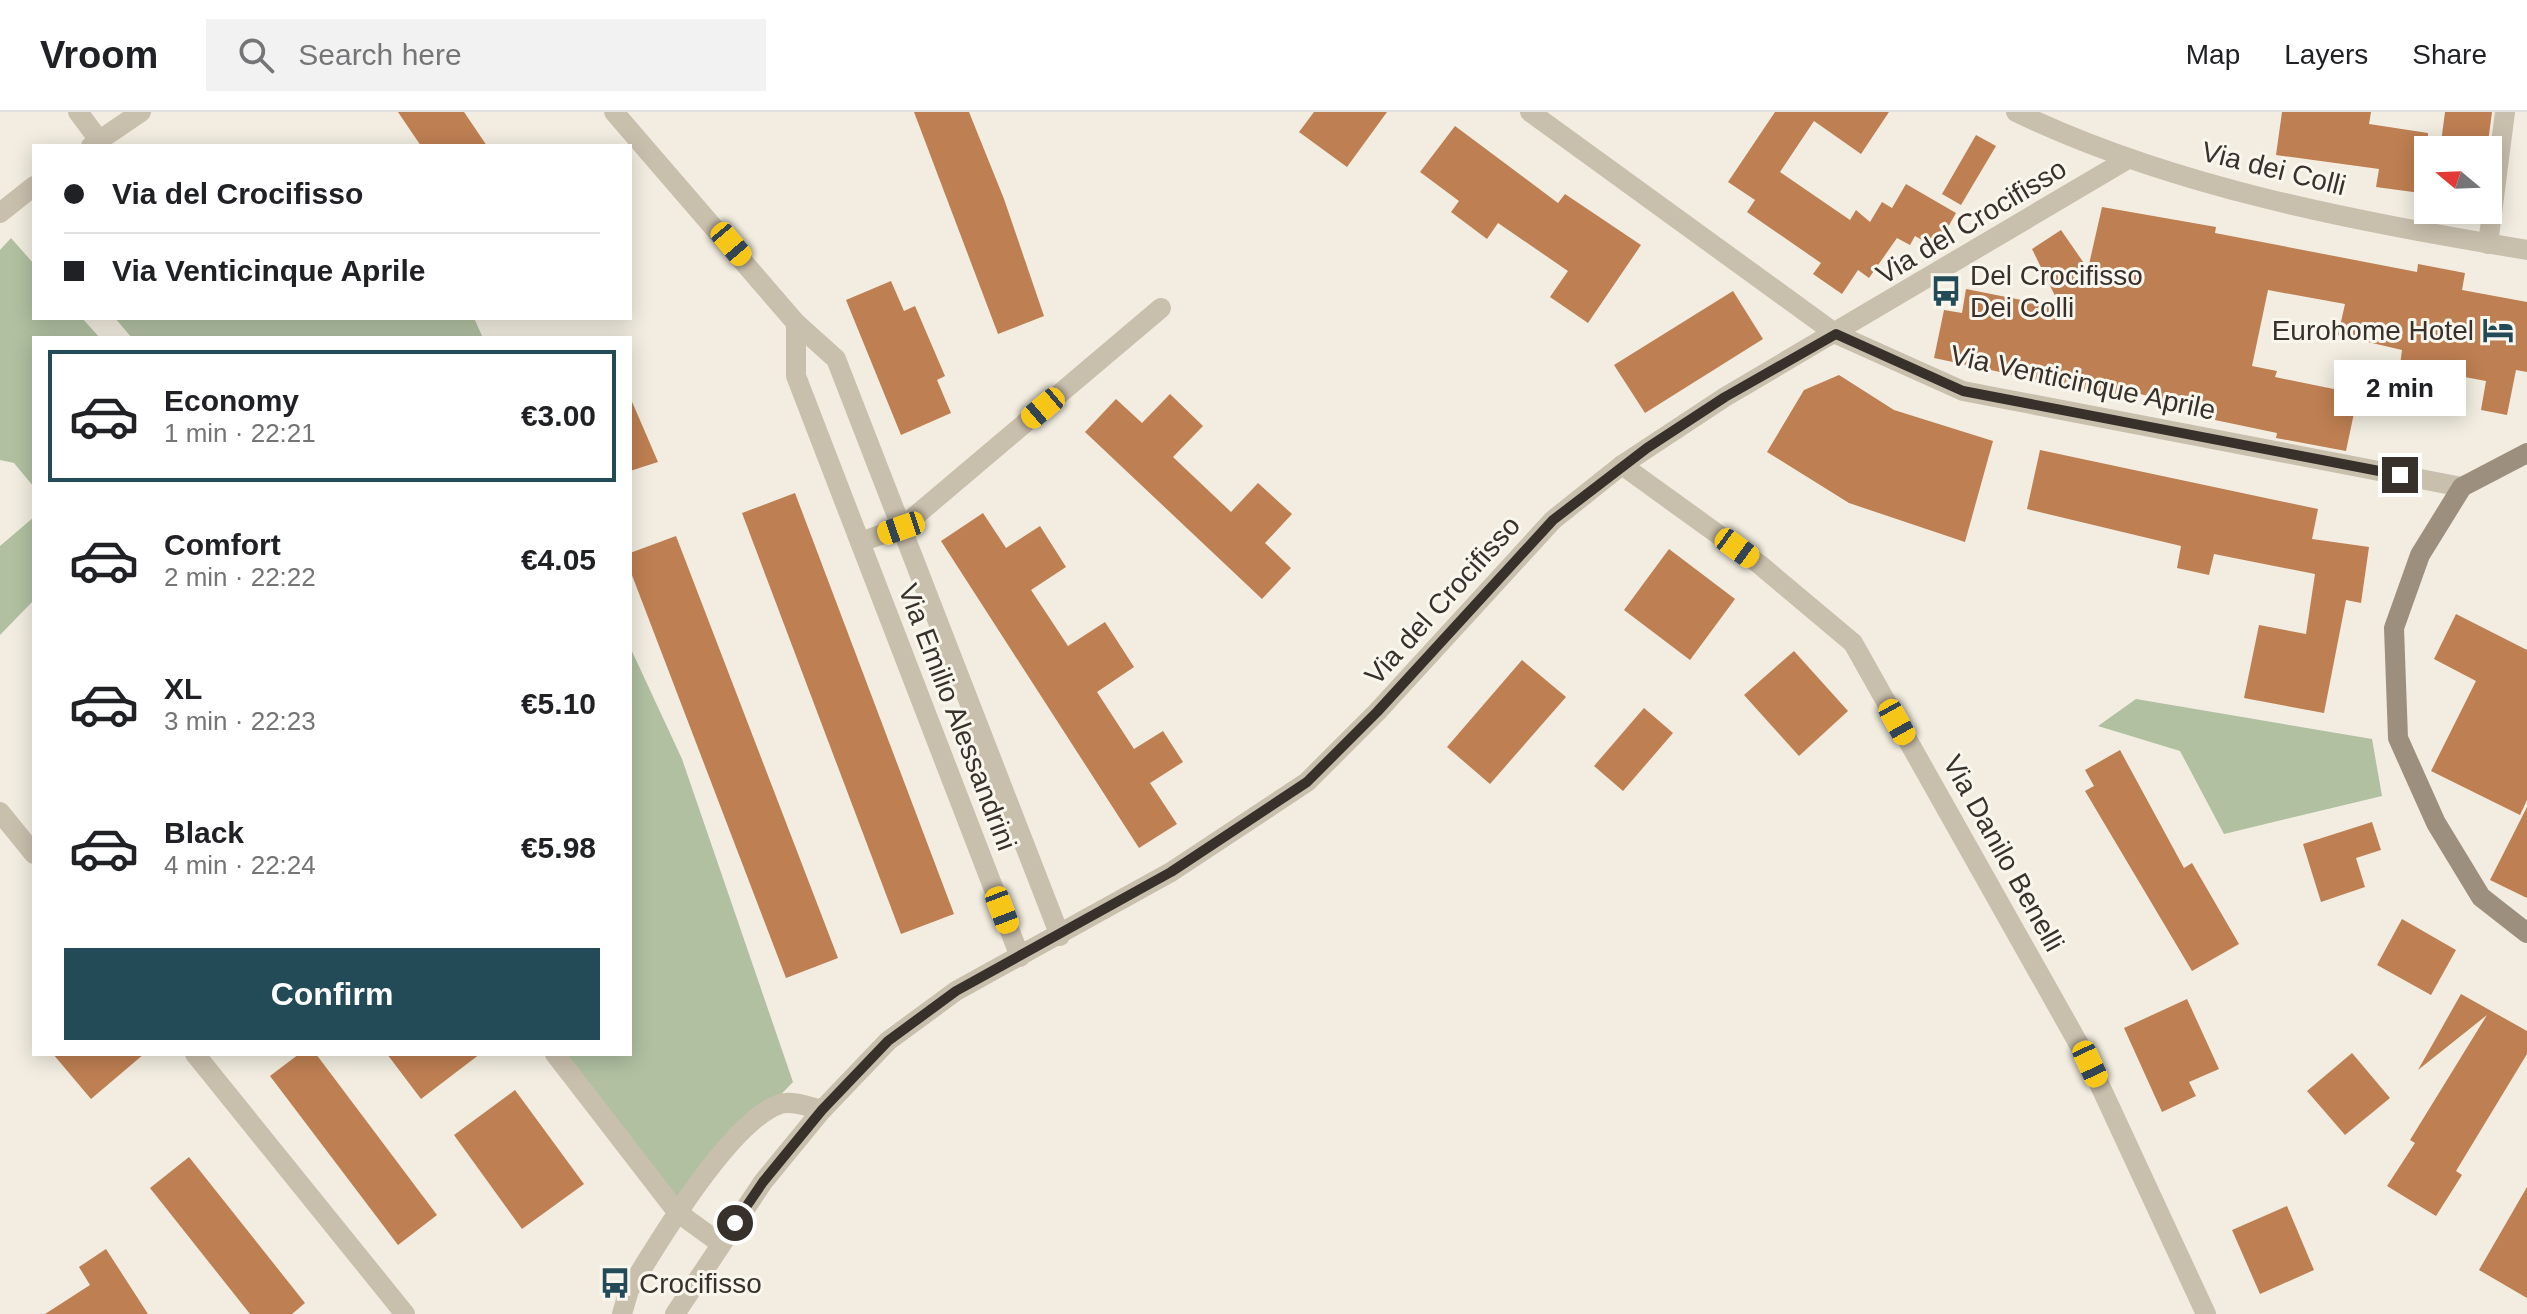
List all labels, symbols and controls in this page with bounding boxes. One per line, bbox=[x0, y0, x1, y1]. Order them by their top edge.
search box bbox=[206, 19, 766, 91]
icon: search bbox=[234, 33, 278, 77]
text: Vroom bbox=[40, 34, 158, 76]
text: Search here bbox=[298, 38, 462, 71]
text: Map bbox=[2186, 39, 2240, 70]
text: Layers bbox=[2284, 39, 2368, 70]
text: Share bbox=[2412, 39, 2487, 70]
street label: Via dei Colli bbox=[2199, 136, 2349, 201]
north arrow bbox=[2414, 136, 2502, 224]
map controls bbox=[2414, 136, 2502, 224]
street label: Via del Crocifisso bbox=[1871, 153, 2072, 290]
text: Via del Crocifisso bbox=[112, 177, 363, 210]
car bbox=[706, 218, 756, 270]
text: Via Venticinque Aprile bbox=[112, 254, 425, 287]
place label: Del Crocifisso Dei Colli bbox=[1970, 260, 2143, 323]
bus stop icon: Del Crocifisso Dei Colli bbox=[1929, 274, 1963, 308]
hotel icon: Eurohome Hotel bbox=[2481, 313, 2515, 347]
place label: Eurohome Hotel bbox=[2272, 315, 2474, 346]
street label: Via Venticinque Aprile bbox=[1947, 339, 2218, 426]
callout: 2 min bbox=[2334, 359, 2466, 415]
text: 2 min bbox=[2366, 373, 2434, 403]
icon: car bbox=[68, 380, 140, 452]
car bbox=[1017, 383, 1069, 433]
text: Economy bbox=[164, 384, 299, 417]
text: €3.00 bbox=[521, 399, 596, 432]
text: 1 min · 22:21 bbox=[164, 418, 316, 448]
route end bbox=[2382, 457, 2418, 493]
car bbox=[874, 509, 928, 547]
street label: Via del Crocifisso bbox=[1359, 510, 1526, 691]
icon: car bbox=[68, 524, 140, 596]
car bbox=[1711, 524, 1763, 572]
text: Comfort bbox=[164, 528, 281, 561]
text: €4.05 bbox=[521, 543, 596, 576]
text: 2 min · 22:22 bbox=[164, 562, 316, 592]
street label: Via Emilio Alessandrini bbox=[892, 580, 1023, 855]
icon: car bbox=[68, 668, 140, 740]
text: XL bbox=[164, 672, 202, 705]
text: €5.10 bbox=[521, 687, 596, 720]
car bbox=[1875, 695, 1919, 749]
text: 3 min · 22:23 bbox=[164, 706, 316, 736]
street label: Via Danilo Benelli bbox=[1937, 750, 2070, 957]
icon: car bbox=[68, 812, 140, 884]
text: Black bbox=[164, 816, 244, 849]
text: €5.98 bbox=[521, 831, 596, 864]
text: 4 min · 22:24 bbox=[164, 850, 316, 880]
car bbox=[982, 883, 1022, 937]
button: Confirm bbox=[64, 948, 600, 1040]
car bbox=[2069, 1037, 2111, 1091]
route start bbox=[717, 1205, 753, 1241]
bus stop icon: Crocifisso bbox=[598, 1266, 632, 1300]
place label: Crocifisso bbox=[639, 1268, 762, 1299]

